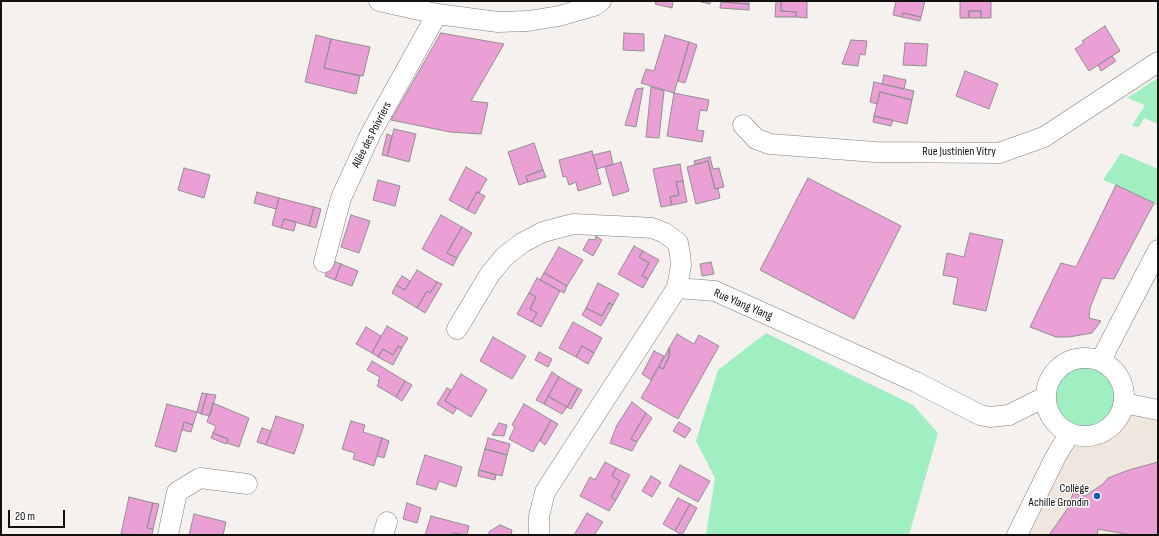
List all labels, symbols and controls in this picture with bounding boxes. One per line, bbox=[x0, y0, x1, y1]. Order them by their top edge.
street label: Allée des Poivriers bbox=[349, 100, 395, 170]
street label: Rue Justinien Vitry bbox=[922, 145, 996, 159]
street label: Rue Ylang Ylang bbox=[711, 286, 775, 324]
place label: Collège Achille Grondin bbox=[1029, 482, 1089, 510]
marker: Collège Achille Grondin bbox=[1092, 491, 1102, 501]
scale bar bbox=[10, 502, 67, 528]
text: 20 m bbox=[15, 509, 35, 524]

